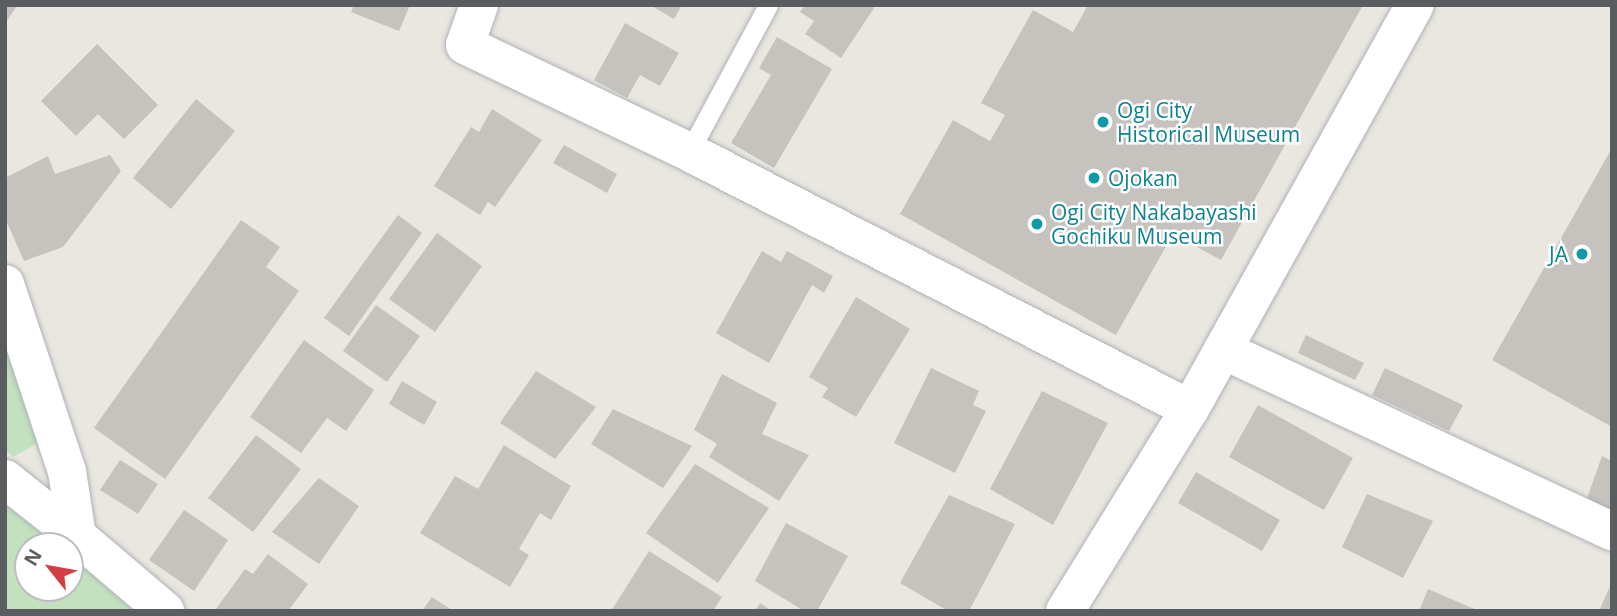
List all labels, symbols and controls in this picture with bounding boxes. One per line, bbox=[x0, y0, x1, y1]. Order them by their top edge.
place label: Ogi City Historical Museum bbox=[1117, 97, 1300, 147]
marker: Ogi City Historical Museum bbox=[1095, 114, 1111, 130]
place label: Ojokan bbox=[1108, 165, 1178, 191]
marker: Ojokan bbox=[1086, 170, 1102, 186]
place label: Ogi City Nakabayashi Gochiku Museum bbox=[1051, 199, 1257, 249]
marker: Ogi City Nakabayashi Gochiku Museum bbox=[1029, 216, 1045, 232]
place label: JA bbox=[1549, 241, 1568, 267]
marker: JA bbox=[1574, 246, 1590, 262]
north arrow bbox=[14, 532, 84, 602]
text: N bbox=[18, 544, 48, 571]

